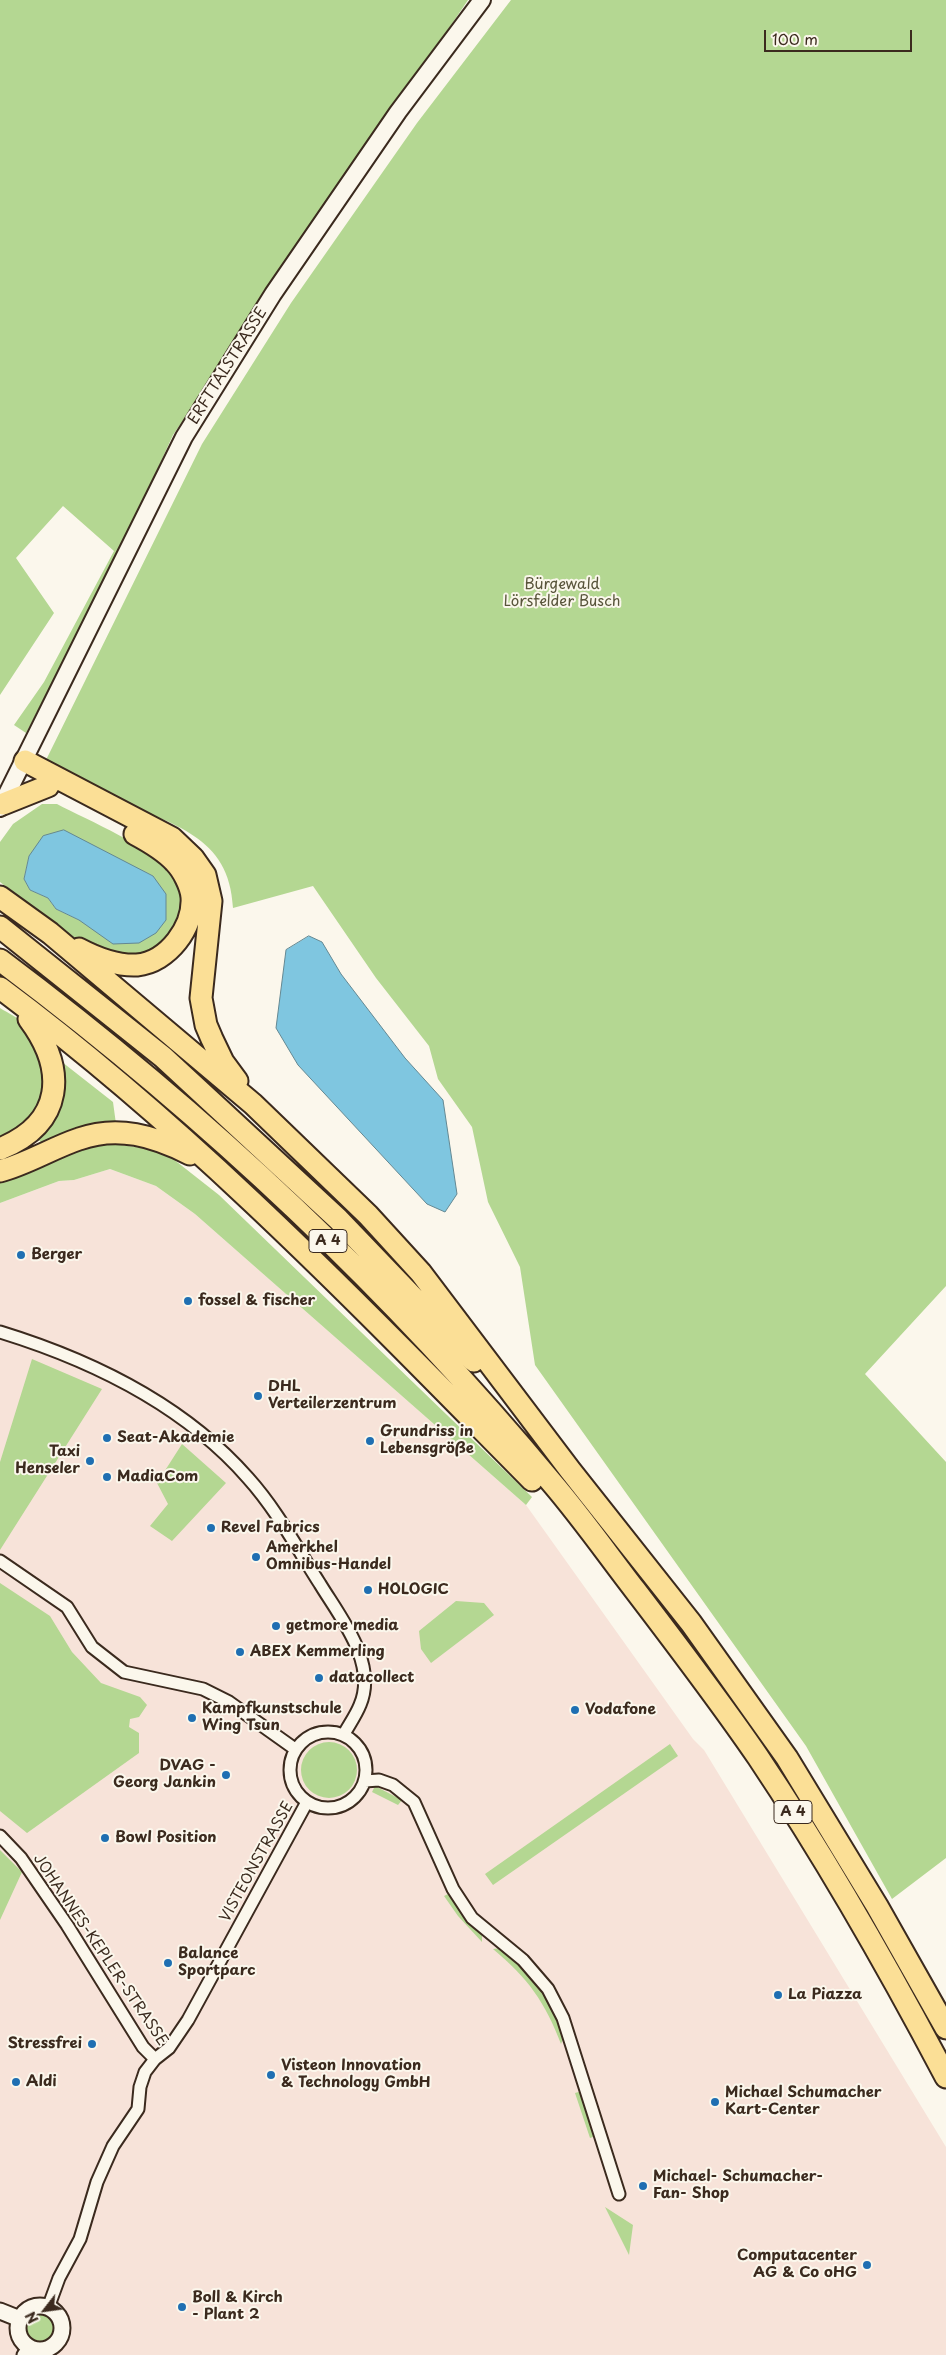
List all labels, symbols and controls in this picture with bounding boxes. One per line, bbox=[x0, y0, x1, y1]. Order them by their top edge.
scale bar bbox=[766, 20, 914, 52]
text: 100 m bbox=[772, 27, 818, 50]
street label: ERFTTALSTRASSE bbox=[185, 304, 271, 428]
park label: Bürgewald Lörsfelder Busch bbox=[503, 576, 621, 611]
road number: A 4 bbox=[309, 1230, 347, 1252]
place label: Berger bbox=[31, 1246, 82, 1264]
marker: Berger bbox=[15, 1249, 27, 1261]
place label: fossel & fischer bbox=[198, 1292, 315, 1310]
marker: fossel & fischer bbox=[182, 1295, 194, 1307]
place label: DHL Verteilerzentrum bbox=[268, 1378, 396, 1413]
marker: DHL Verteilerzentrum bbox=[252, 1390, 264, 1402]
place label: Grundriss in Lebensgröße bbox=[380, 1423, 474, 1458]
place label: Seat-Akademie bbox=[117, 1429, 234, 1447]
marker: Seat-Akademie bbox=[101, 1432, 113, 1444]
marker: Grundriss in Lebensgröße bbox=[364, 1435, 376, 1447]
place label: Taxi Henseler bbox=[15, 1443, 80, 1478]
marker: Taxi Henseler bbox=[84, 1455, 96, 1467]
place label: MadiaCom bbox=[117, 1468, 198, 1486]
marker: MadiaCom bbox=[101, 1471, 113, 1483]
place label: Revel Fabrics bbox=[221, 1519, 319, 1537]
marker: Revel Fabrics bbox=[205, 1522, 217, 1534]
place label: Amerkhel Omnibus-Handel bbox=[266, 1539, 391, 1574]
marker: Amerkhel Omnibus-Handel bbox=[250, 1551, 262, 1563]
place label: HOLOGIC bbox=[378, 1581, 449, 1599]
marker: HOLOGIC bbox=[362, 1584, 374, 1596]
place label: getmore media bbox=[286, 1617, 399, 1635]
marker: getmore media bbox=[270, 1620, 282, 1632]
place label: ABEX Kemmerling bbox=[250, 1643, 385, 1661]
marker: ABEX Kemmerling bbox=[234, 1646, 246, 1658]
place label: datacollect bbox=[329, 1669, 414, 1687]
marker: datacollect bbox=[313, 1672, 325, 1684]
place label: Kampfkunstschule Wing Tsun bbox=[202, 1700, 342, 1735]
place label: Vodafone bbox=[585, 1701, 656, 1719]
marker: Vodafone bbox=[569, 1704, 581, 1716]
marker: Kampfkunstschule Wing Tsun bbox=[186, 1712, 198, 1724]
place label: DVAG - Georg Jankin bbox=[113, 1757, 216, 1792]
marker: DVAG - Georg Jankin bbox=[220, 1769, 232, 1781]
street label: VISTEONSTRASSE bbox=[216, 1799, 298, 1925]
road number: A 4 bbox=[774, 1800, 812, 1824]
place label: Bowl Position bbox=[115, 1829, 216, 1847]
marker: Bowl Position bbox=[99, 1832, 111, 1844]
street label: JOHANNES-KEPLER-STRASSE bbox=[29, 1851, 171, 2049]
place label: Balance Sportparc bbox=[178, 1945, 255, 1980]
marker: Balance Sportparc bbox=[162, 1957, 174, 1969]
place label: La Piazza bbox=[788, 1986, 862, 2004]
marker: La Piazza bbox=[772, 1989, 784, 2001]
place label: Stressfrei bbox=[8, 2035, 82, 2053]
marker: Stressfrei bbox=[86, 2038, 98, 2050]
place label: Visteon Innovation & Technology GmbH bbox=[281, 2057, 431, 2092]
marker: Visteon Innovation & Technology GmbH bbox=[265, 2069, 277, 2081]
place label: Aldi bbox=[26, 2073, 57, 2091]
marker: Aldi bbox=[10, 2076, 22, 2088]
place label: Michael Schumacher Kart-Center bbox=[725, 2084, 882, 2119]
marker: Michael Schumacher Kart-Center bbox=[709, 2096, 721, 2108]
place label: Michael- Schumacher- Fan- Shop bbox=[653, 2168, 823, 2203]
marker: Michael- Schumacher- Fan- Shop bbox=[637, 2180, 649, 2192]
place label: Computacenter AG & Co oHG bbox=[737, 2247, 857, 2282]
marker: Computacenter AG & Co oHG bbox=[861, 2259, 873, 2271]
north arrow bbox=[20, 2285, 70, 2335]
place label: Boll & Kirch - Plant 2 bbox=[192, 2289, 283, 2324]
marker: Boll & Kirch - Plant 2 bbox=[176, 2301, 188, 2313]
text: N bbox=[20, 2308, 43, 2328]

